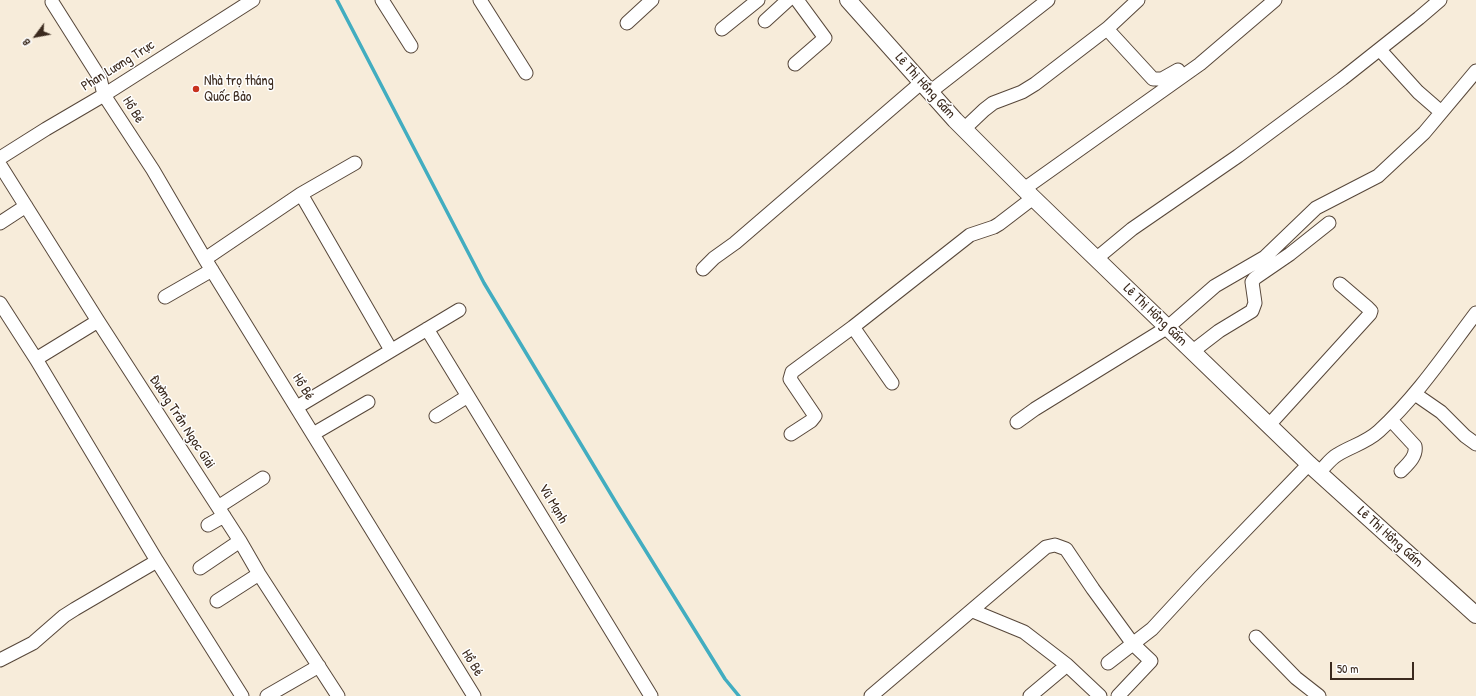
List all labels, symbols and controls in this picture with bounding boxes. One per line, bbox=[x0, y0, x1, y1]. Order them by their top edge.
north arrow bbox=[16, 16, 56, 56]
text: B bbox=[18, 36, 33, 48]
street label: Phan Lương Trực bbox=[78, 37, 158, 95]
street label: Lê Thị Hồng Gấm bbox=[891, 50, 959, 122]
place label: Nhà trọ tháng Quốc Bảo bbox=[204, 73, 274, 106]
marker: Nhà trọ tháng Quốc Bảo bbox=[191, 84, 201, 94]
street label: Hồ Bé bbox=[118, 94, 148, 126]
street label: Lê Thị Hồng Gấm bbox=[1119, 280, 1191, 350]
street label: Hồ Bé bbox=[288, 371, 318, 403]
street label: Đường Trần Ngọc Giải bbox=[146, 372, 218, 472]
street label: Vũ Mạnh bbox=[535, 481, 571, 527]
street label: Lê Thị Hồng Gấm bbox=[1354, 503, 1426, 571]
street label: Hồ Bé bbox=[458, 647, 486, 679]
scale bar bbox=[1332, 654, 1416, 680]
text: 50 m bbox=[1337, 660, 1358, 677]

